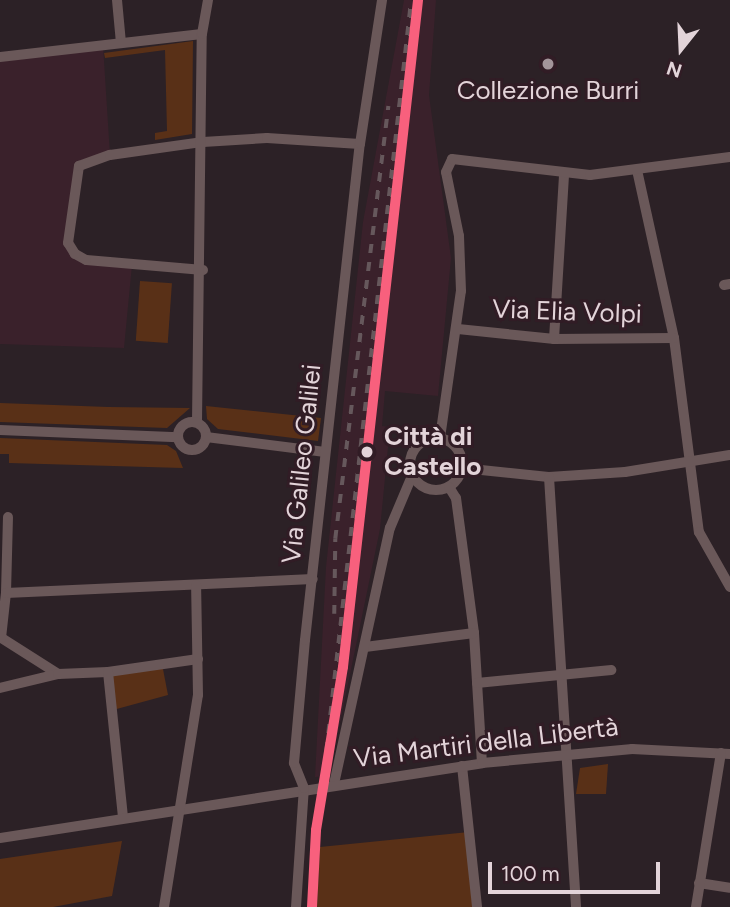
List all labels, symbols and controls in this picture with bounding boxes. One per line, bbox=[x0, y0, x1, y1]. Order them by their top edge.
north arrow bbox=[646, 14, 716, 84]
marker: Collezione Burri bbox=[540, 56, 556, 72]
text: N bbox=[664, 56, 685, 83]
place label: Collezione Burri bbox=[457, 75, 639, 107]
street label: Via Elia Volpi bbox=[492, 294, 642, 330]
street label: Via Galileo Galilei bbox=[276, 363, 328, 565]
place label: Città di Castello bbox=[384, 421, 481, 482]
marker: Città di Castello bbox=[356, 441, 378, 463]
street label: Via Martiri della Libertà bbox=[352, 711, 620, 775]
scale bar bbox=[492, 848, 664, 892]
text: 100 m bbox=[501, 861, 560, 886]

